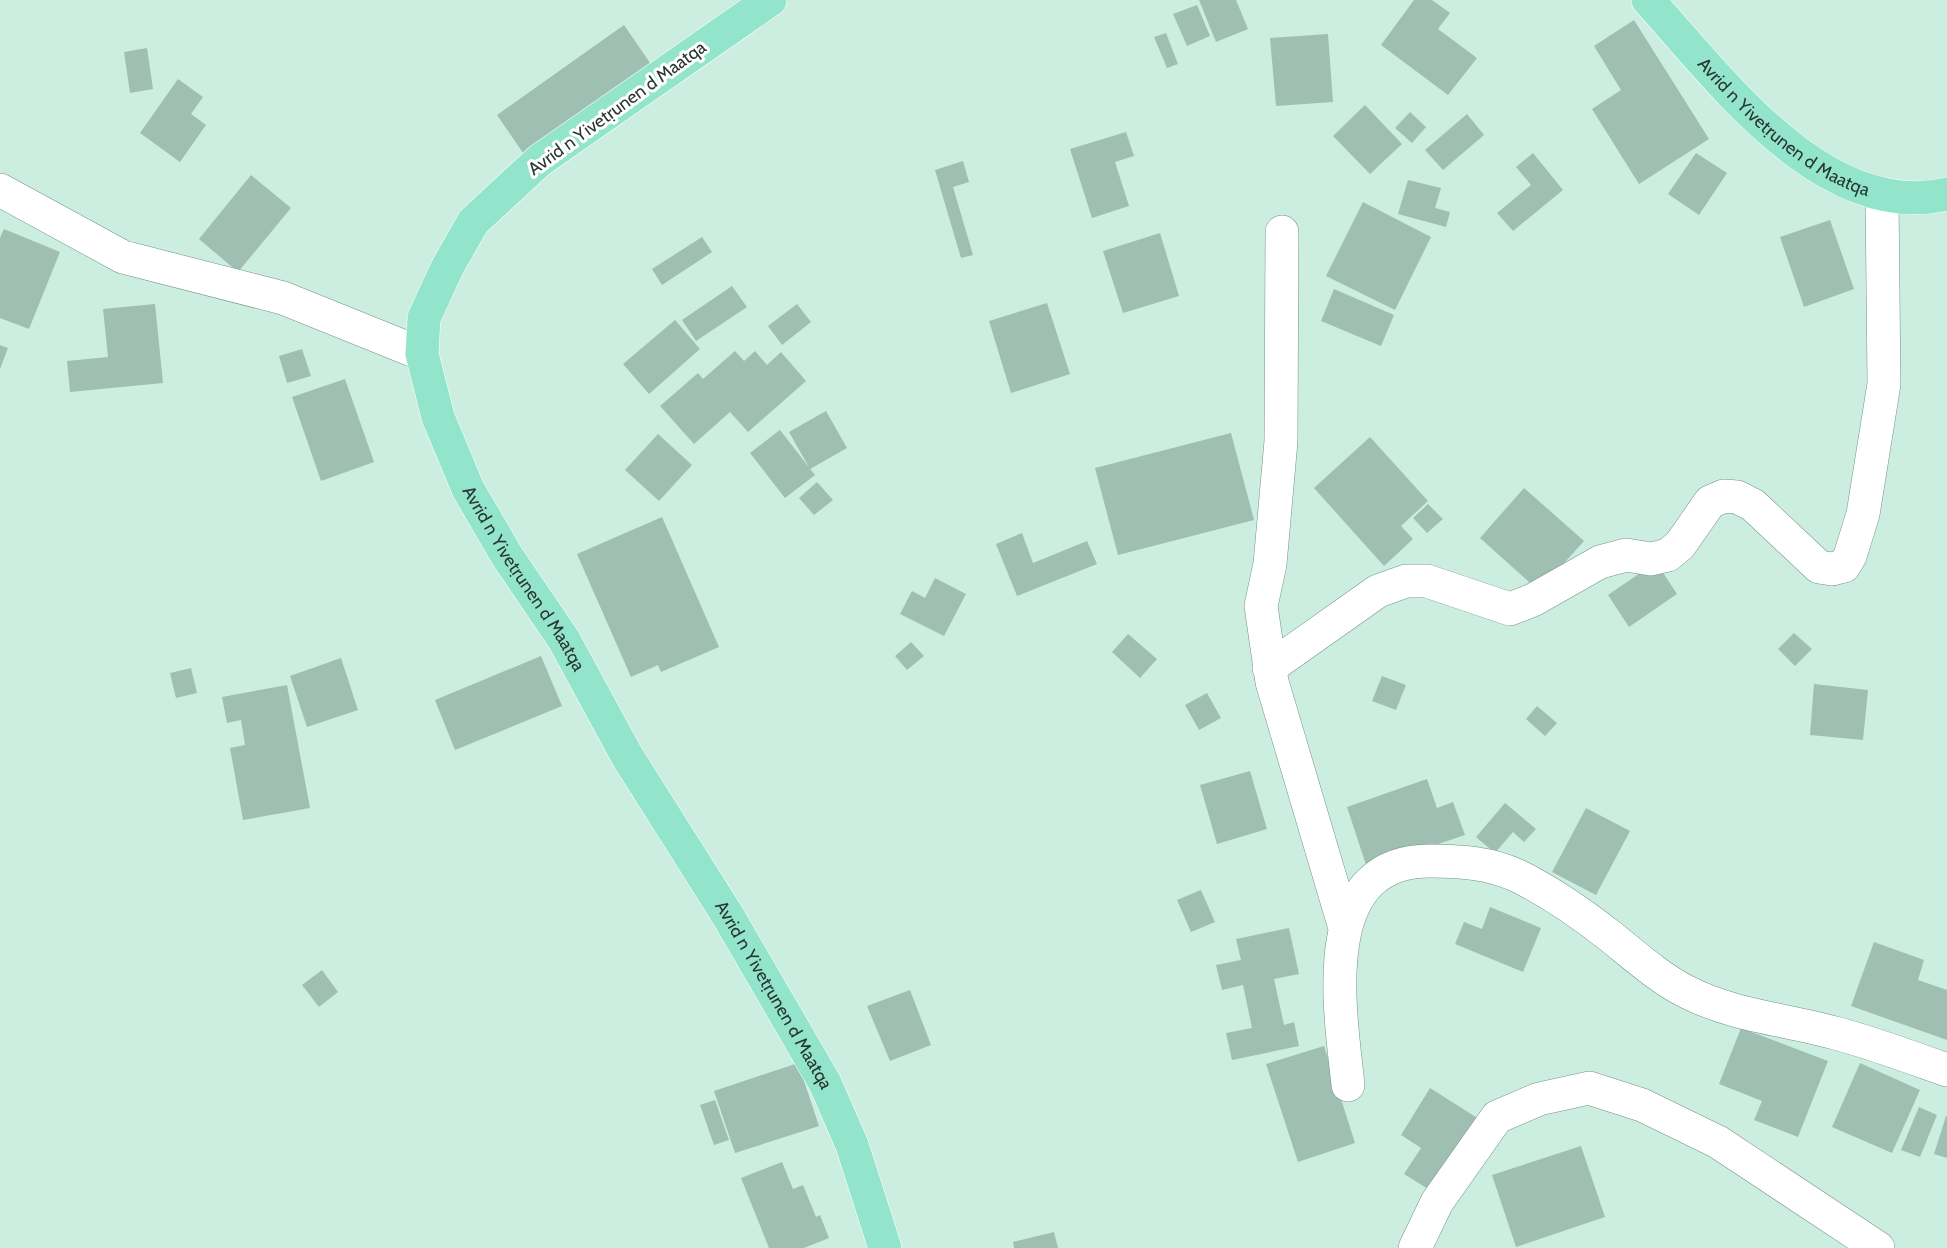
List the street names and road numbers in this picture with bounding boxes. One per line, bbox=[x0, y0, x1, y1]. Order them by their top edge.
street label: Avrid n Yivetṛunen d Maatqa bbox=[524, 36, 711, 180]
street label: Avrid n Yivetṛunen d Maatqa bbox=[1693, 53, 1873, 201]
street label: Avrid n Yivetṛunen d Maatqa bbox=[458, 482, 590, 675]
street label: Avrid n Yivetṛunen d Maatqa bbox=[710, 897, 837, 1093]

